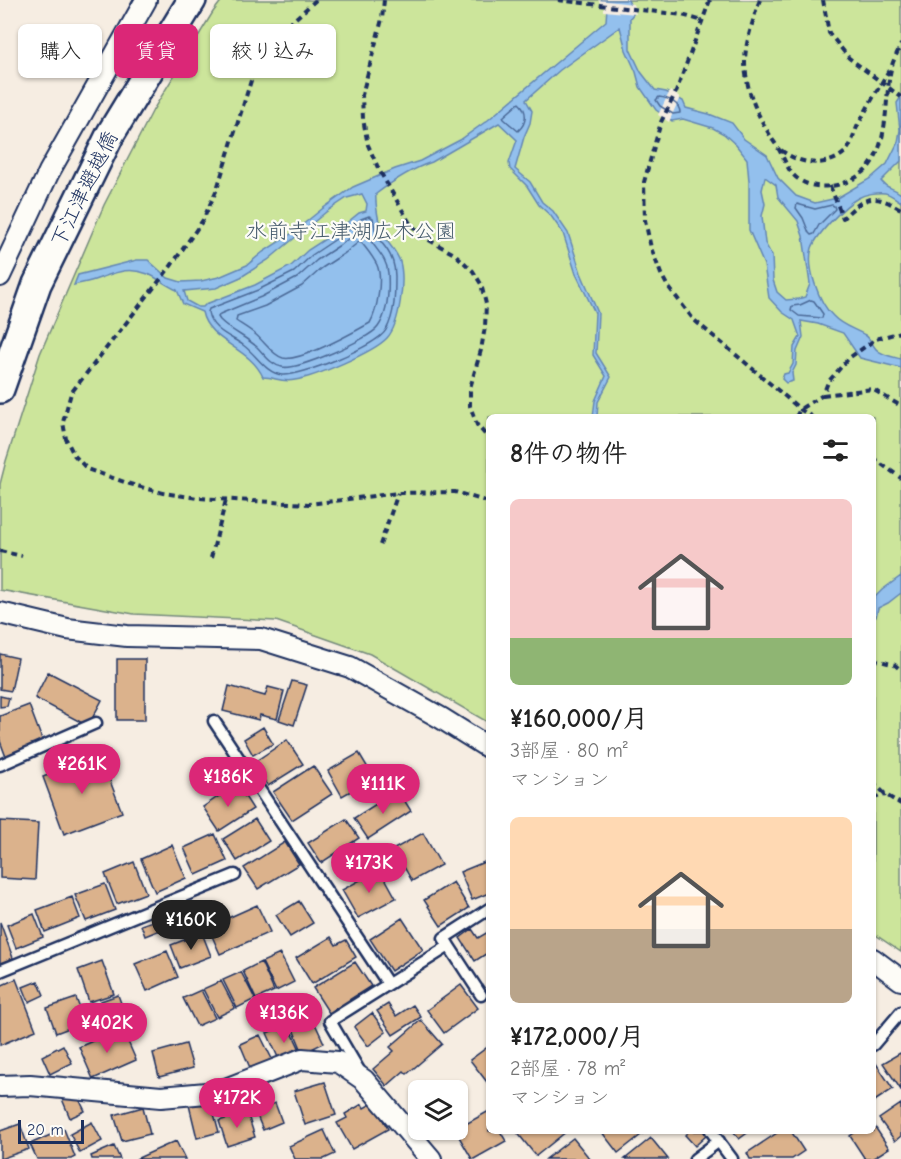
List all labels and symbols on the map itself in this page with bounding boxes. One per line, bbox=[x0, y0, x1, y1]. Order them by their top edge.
street label: 下江津避越僑 bbox=[46, 127, 122, 251]
park label: 水前寺江津湖広木公園 bbox=[246, 219, 456, 243]
pin: ¥261K bbox=[40, 744, 124, 795]
pin: ¥186K bbox=[186, 757, 270, 808]
pin: ¥111K bbox=[341, 764, 425, 815]
pin: ¥173K bbox=[327, 843, 411, 894]
pin: ¥160K bbox=[149, 900, 233, 951]
pin: ¥136K bbox=[242, 993, 326, 1044]
pin: ¥402K bbox=[65, 1003, 149, 1054]
pin: ¥172K bbox=[195, 1078, 279, 1129]
scale bar bbox=[18, 1117, 84, 1144]

